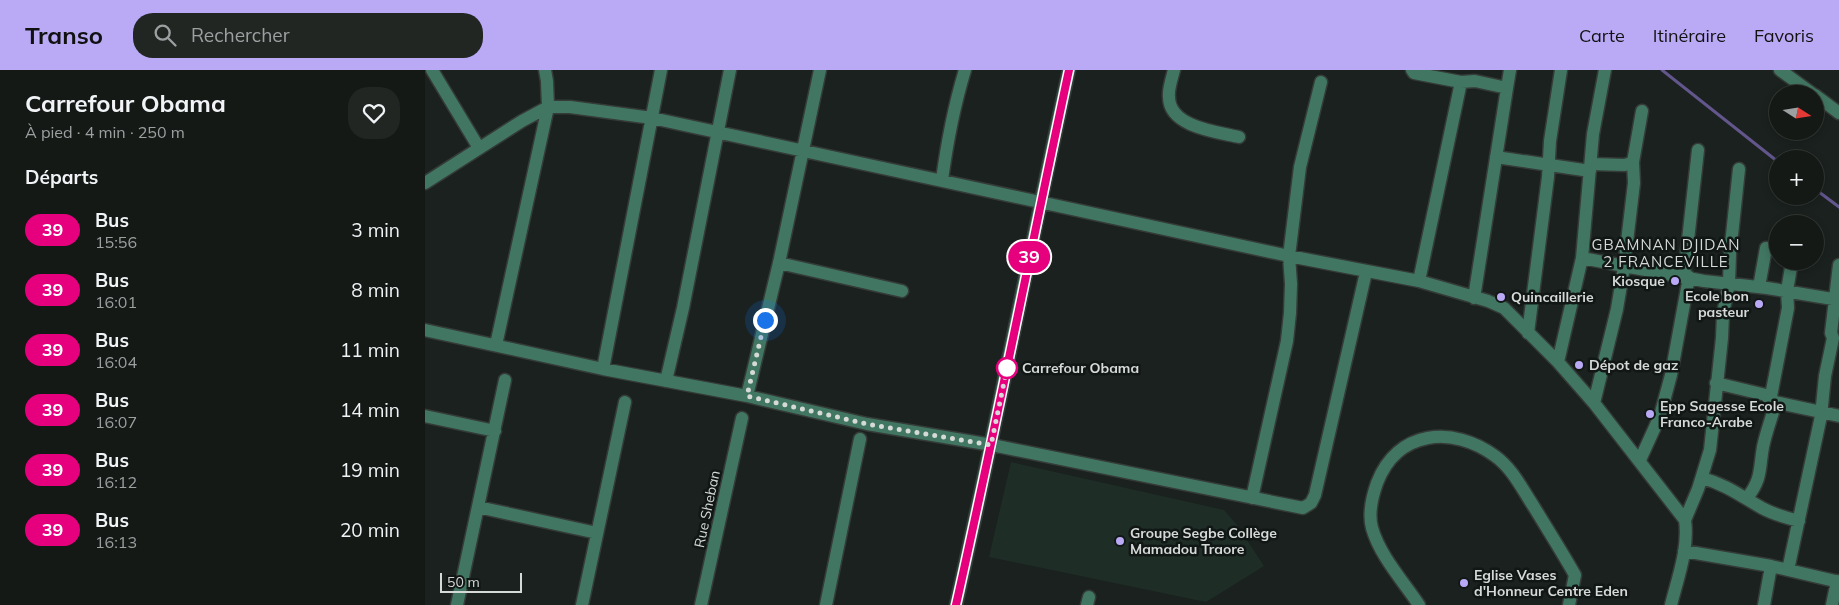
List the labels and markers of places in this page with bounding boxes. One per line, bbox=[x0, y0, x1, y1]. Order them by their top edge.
place label: Kiosque bbox=[1612, 272, 1665, 290]
marker: Kiosque bbox=[1669, 275, 1681, 287]
place label: Ecole bon pasteur bbox=[1685, 287, 1749, 321]
place label: Quincaillerie bbox=[1511, 288, 1594, 306]
marker: Quincaillerie bbox=[1495, 291, 1507, 303]
marker: Ecole bon pasteur bbox=[1753, 298, 1765, 310]
place label: Dépot de gaz bbox=[1589, 356, 1678, 374]
marker: Carrefour Obama bbox=[996, 357, 1018, 379]
place label: Carrefour Obama bbox=[1022, 359, 1139, 377]
marker: Dépot de gaz bbox=[1573, 359, 1585, 371]
place label: Epp Sagesse Ecole Franco-Arabe bbox=[1660, 397, 1784, 431]
marker: Epp Sagesse Ecole Franco-Arabe bbox=[1644, 408, 1656, 420]
place label: Groupe Segbe Collège Mamadou Traore bbox=[1130, 524, 1277, 558]
marker: Groupe Segbe Collège Mamadou Traore bbox=[1114, 535, 1126, 547]
place label: Eglise Vases d'Honneur Centre Eden bbox=[1474, 566, 1628, 600]
marker: Eglise Vases d'Honneur Centre Eden bbox=[1458, 577, 1470, 589]

